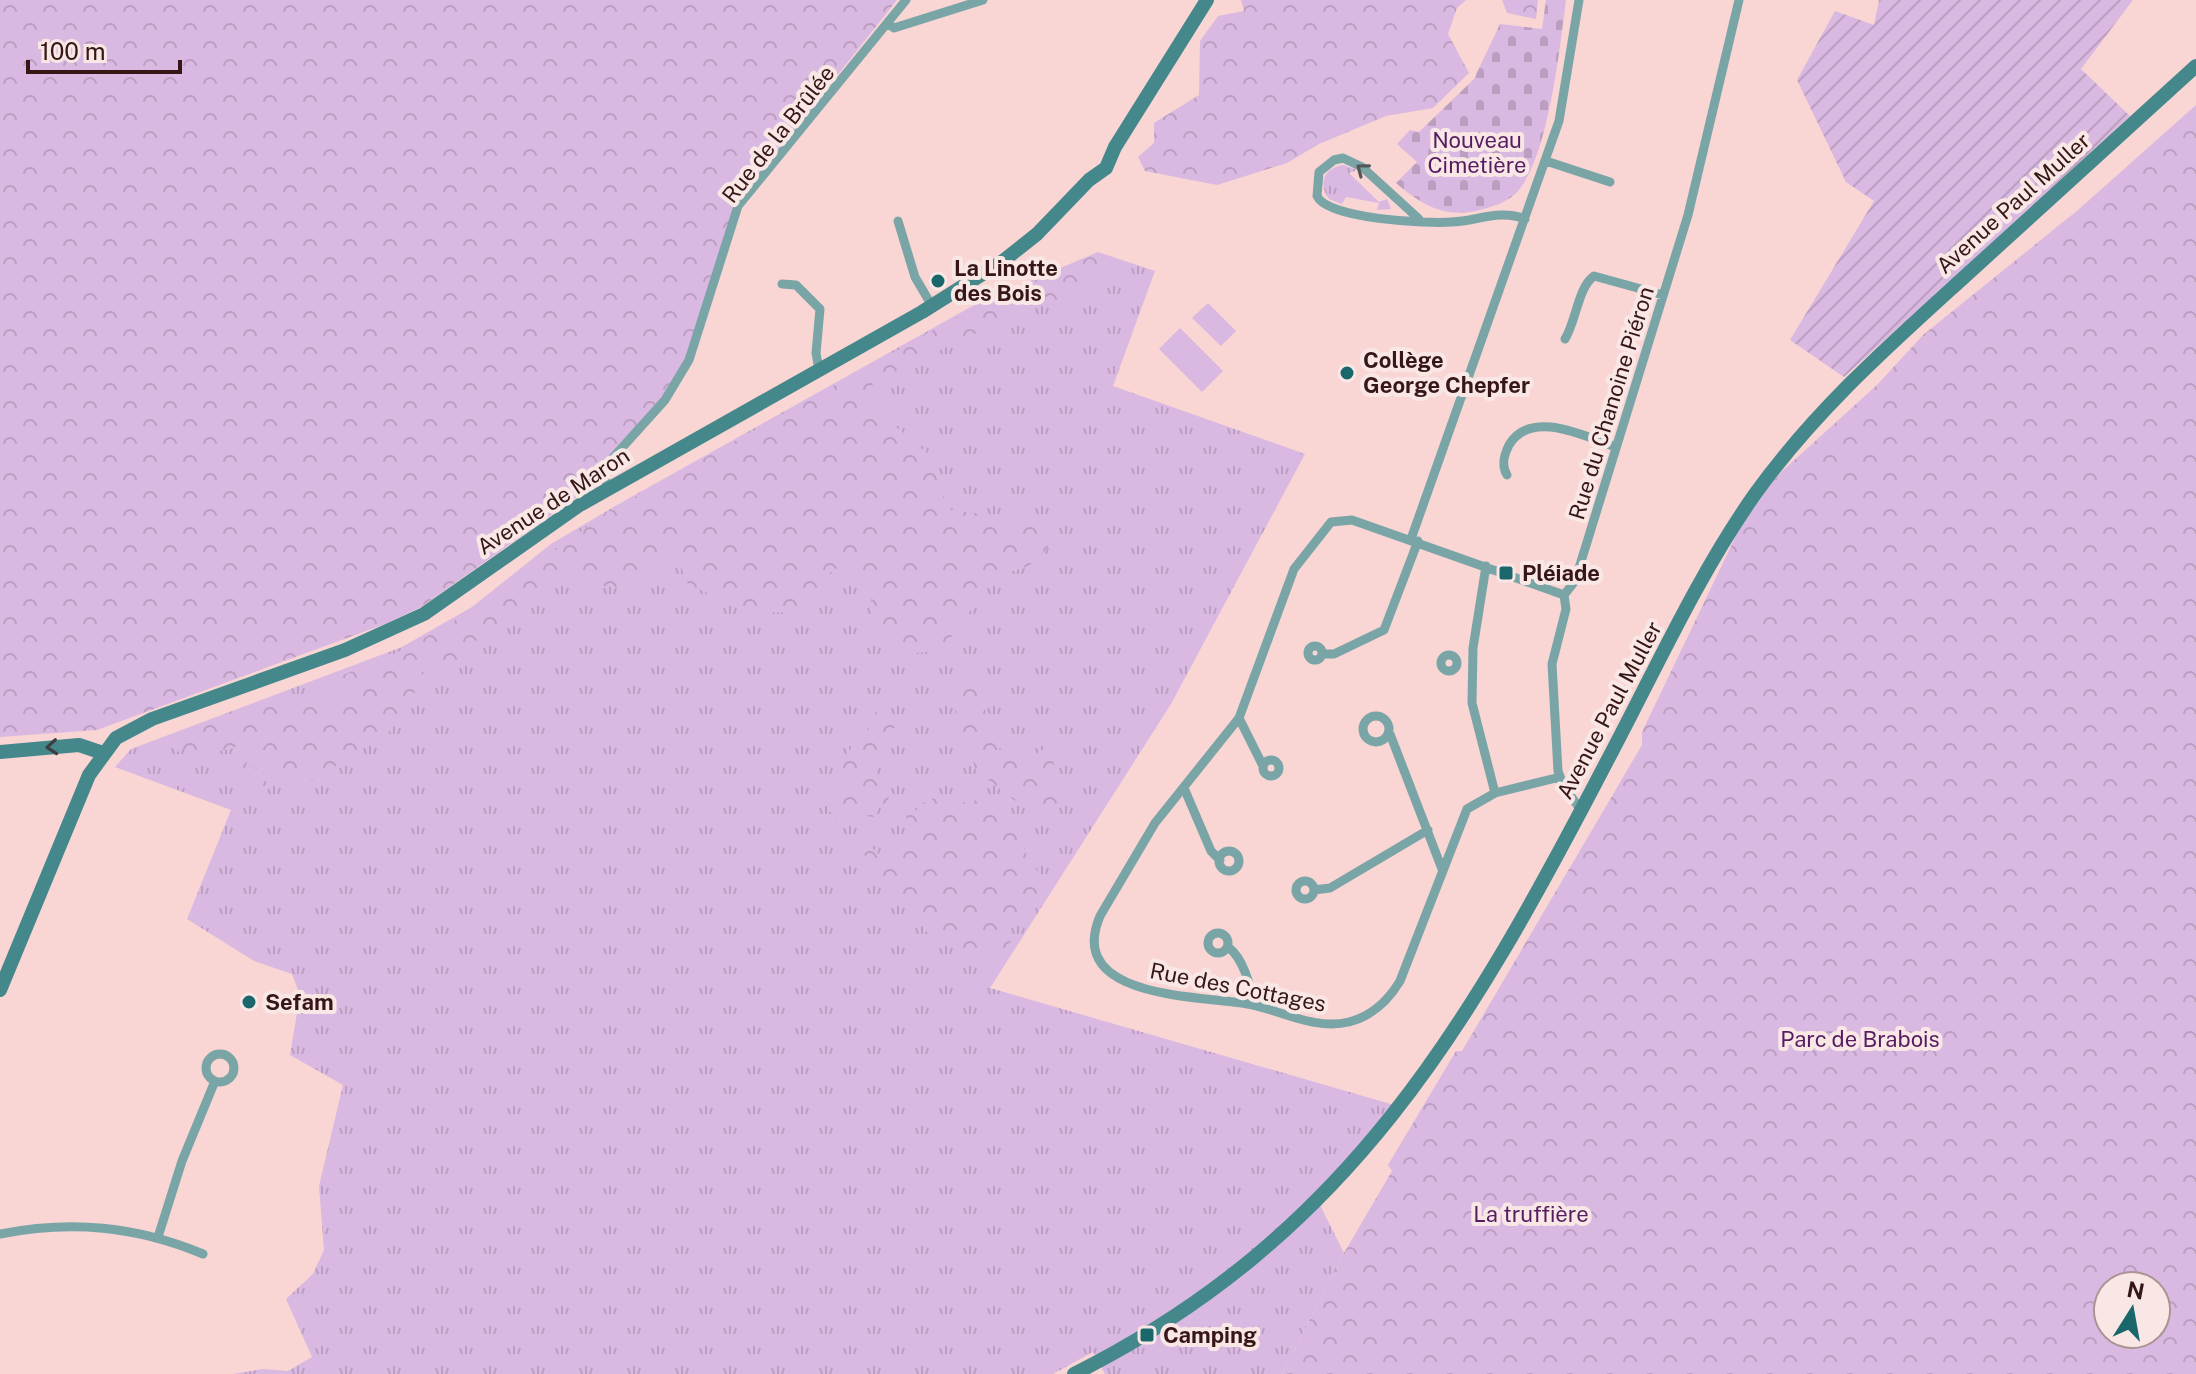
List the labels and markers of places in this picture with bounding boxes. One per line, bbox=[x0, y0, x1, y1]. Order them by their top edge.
place label: La Linotte des Bois bbox=[954, 255, 1058, 306]
marker: La Linotte des Bois bbox=[929, 272, 947, 290]
place label: Collège George Chepfer bbox=[1363, 347, 1530, 398]
marker: Collège George Chepfer bbox=[1338, 364, 1356, 382]
place label: Pléiade bbox=[1522, 560, 1600, 586]
marker: Pléiade bbox=[1497, 564, 1515, 582]
place label: Sefam bbox=[265, 989, 334, 1015]
marker: Sefam bbox=[240, 993, 258, 1011]
place label: Camping bbox=[1163, 1322, 1257, 1348]
marker: Camping bbox=[1138, 1326, 1156, 1344]

